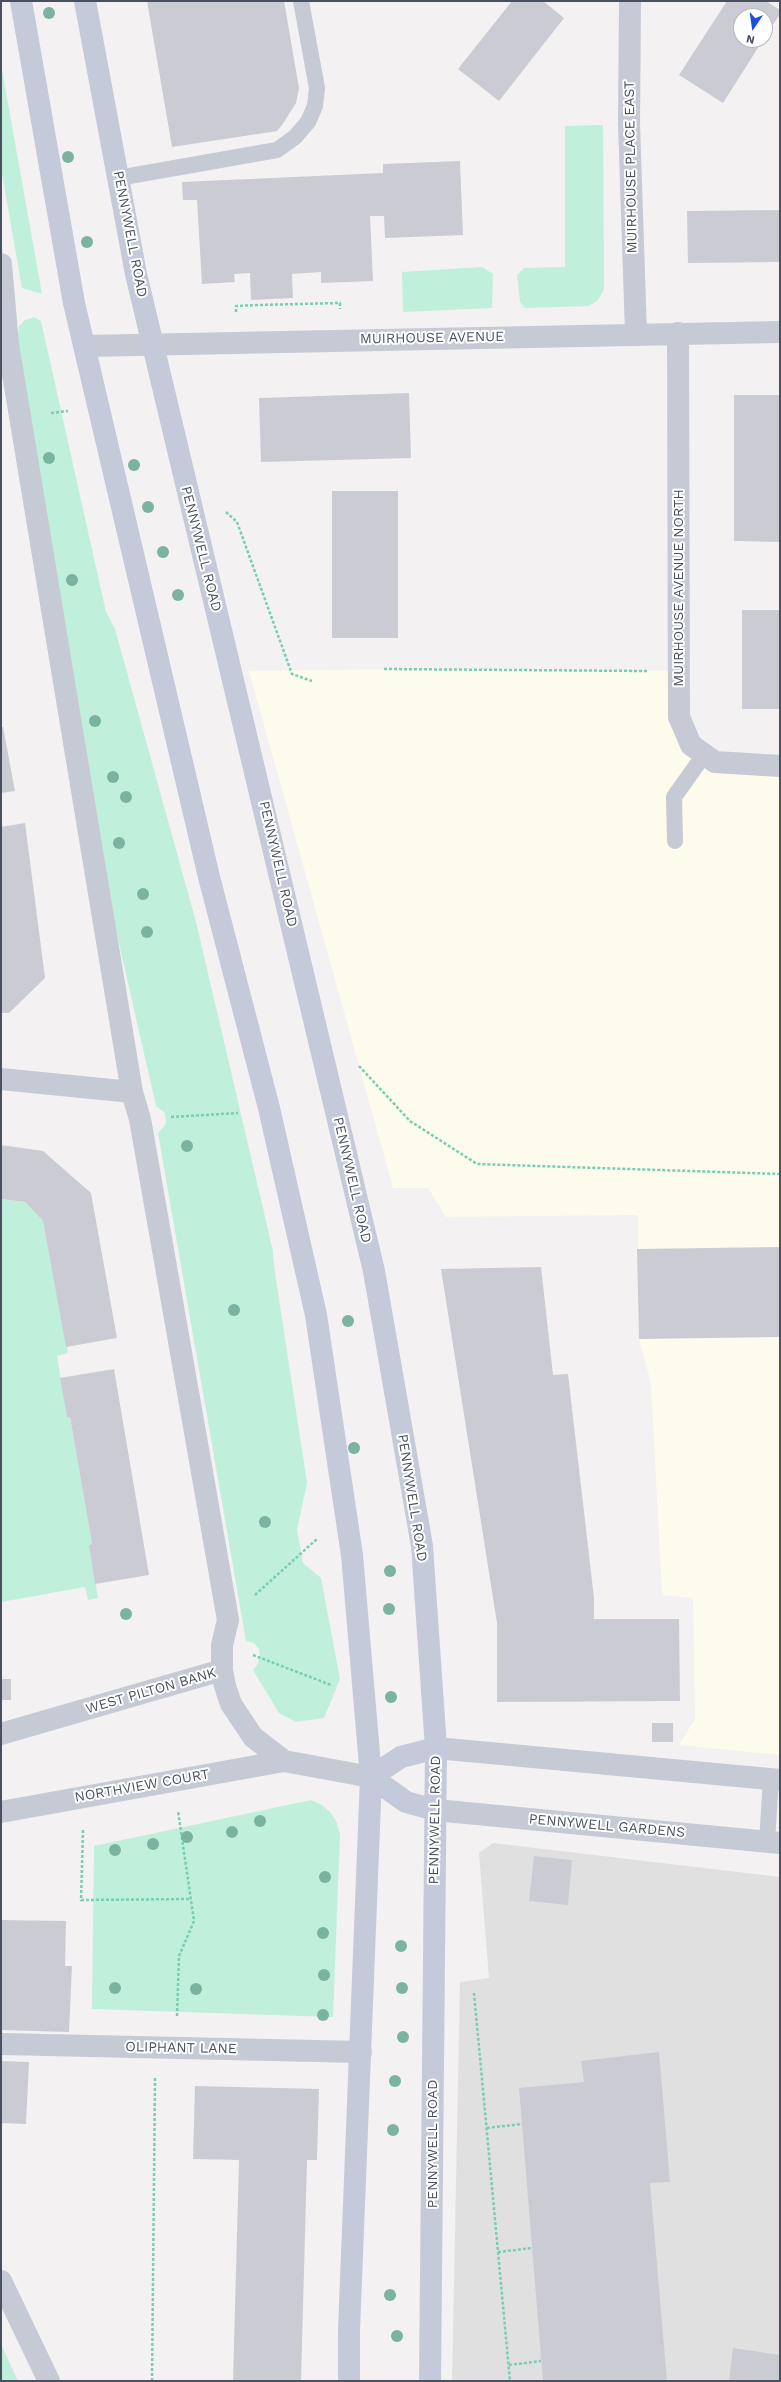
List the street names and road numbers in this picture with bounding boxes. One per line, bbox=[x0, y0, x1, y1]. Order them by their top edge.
street label: MUIRHOUSE PLACE EAST bbox=[621, 80, 641, 254]
street label: PENNYWELL ROAD bbox=[109, 169, 151, 299]
street label: MUIRHOUSE AVENUE bbox=[360, 328, 504, 348]
street label: PENNYWELL ROAD bbox=[177, 485, 225, 613]
street label: MUIRHOUSE AVENUE NORTH bbox=[671, 489, 687, 687]
street label: PENNYWELL ROAD bbox=[255, 799, 301, 929]
street label: PENNYWELL ROAD bbox=[329, 1115, 375, 1245]
street label: PENNYWELL ROAD bbox=[394, 1433, 430, 1563]
street label: WEST PILTON BANK bbox=[84, 1664, 218, 1718]
street label: PENNYWELL ROAD bbox=[425, 1756, 445, 1884]
street label: NORTHVIEW COURT bbox=[73, 1766, 211, 1806]
street label: PENNYWELL GARDENS bbox=[528, 1811, 686, 1841]
street label: OLIPHANT LANE bbox=[125, 2039, 237, 2057]
street label: PENNYWELL ROAD bbox=[425, 2080, 441, 2208]

